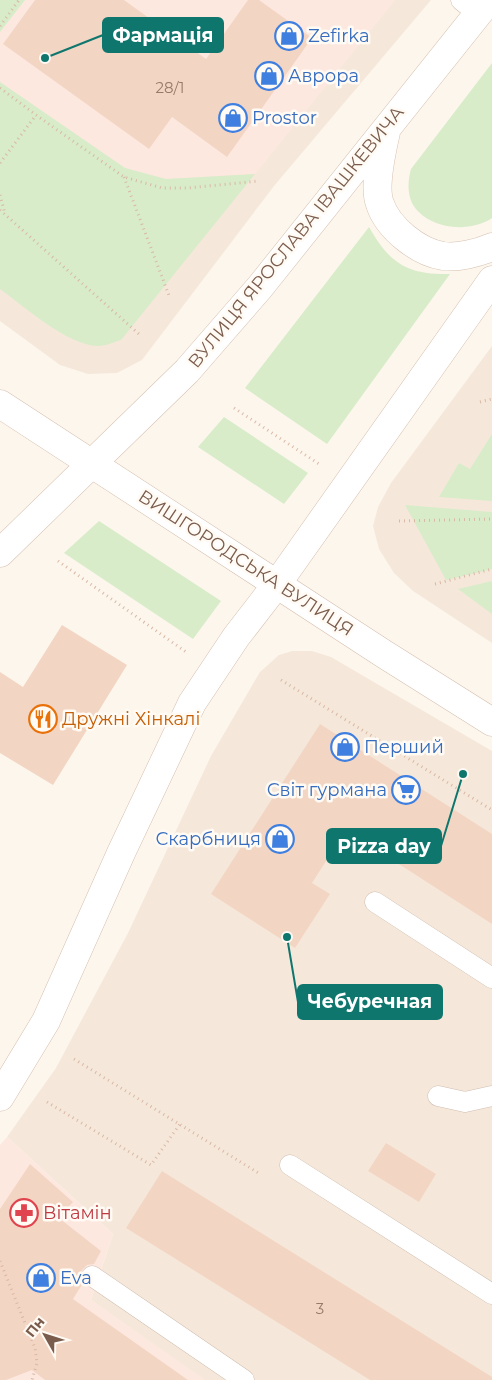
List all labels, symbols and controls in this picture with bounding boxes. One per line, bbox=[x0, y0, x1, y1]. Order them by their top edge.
callout: Фармація bbox=[103, 18, 223, 52]
shop icon: Zefirka bbox=[274, 21, 304, 51]
text: Фармація bbox=[113, 24, 213, 47]
place label: Zefirka bbox=[308, 25, 370, 47]
shop icon: Аврора bbox=[254, 61, 284, 91]
place label: Аврора bbox=[288, 65, 359, 87]
house number: 28/1 bbox=[156, 78, 184, 97]
street label: ВУЛИЦЯ ЯРОСЛАВА ІВАШКЕВИЧА bbox=[183, 101, 409, 372]
shop icon: Prostor bbox=[218, 103, 248, 133]
place label: Prostor bbox=[252, 107, 317, 129]
street label: ВИШГОРОДСЬКА ВУЛИЦЯ bbox=[134, 485, 358, 641]
restaurant icon: Дружні Хінкалі bbox=[28, 704, 58, 734]
place label: Дружні Хінкалі bbox=[62, 708, 200, 730]
shop icon: Перший bbox=[330, 732, 360, 762]
place label: Перший bbox=[364, 736, 444, 758]
supermarket icon: Світ гурмана bbox=[391, 775, 421, 805]
place label: Світ гурмана bbox=[267, 779, 387, 801]
shop icon: Скарбниця bbox=[265, 824, 295, 854]
place label: Скарбниця bbox=[155, 828, 261, 850]
callout: Pizza day bbox=[327, 829, 441, 863]
text: Pizza day bbox=[337, 835, 431, 858]
callout: Чебуречная bbox=[298, 985, 442, 1019]
text: Чебуречная bbox=[308, 990, 432, 1013]
pharmacy icon: Вітамін bbox=[9, 1198, 39, 1228]
place label: Вітамін bbox=[43, 1202, 112, 1224]
shop icon: Eva bbox=[26, 1263, 56, 1293]
place label: Eva bbox=[60, 1267, 92, 1289]
house number: 3 bbox=[316, 1299, 324, 1318]
north arrow bbox=[20, 1310, 70, 1360]
text: Пн bbox=[21, 1313, 49, 1341]

